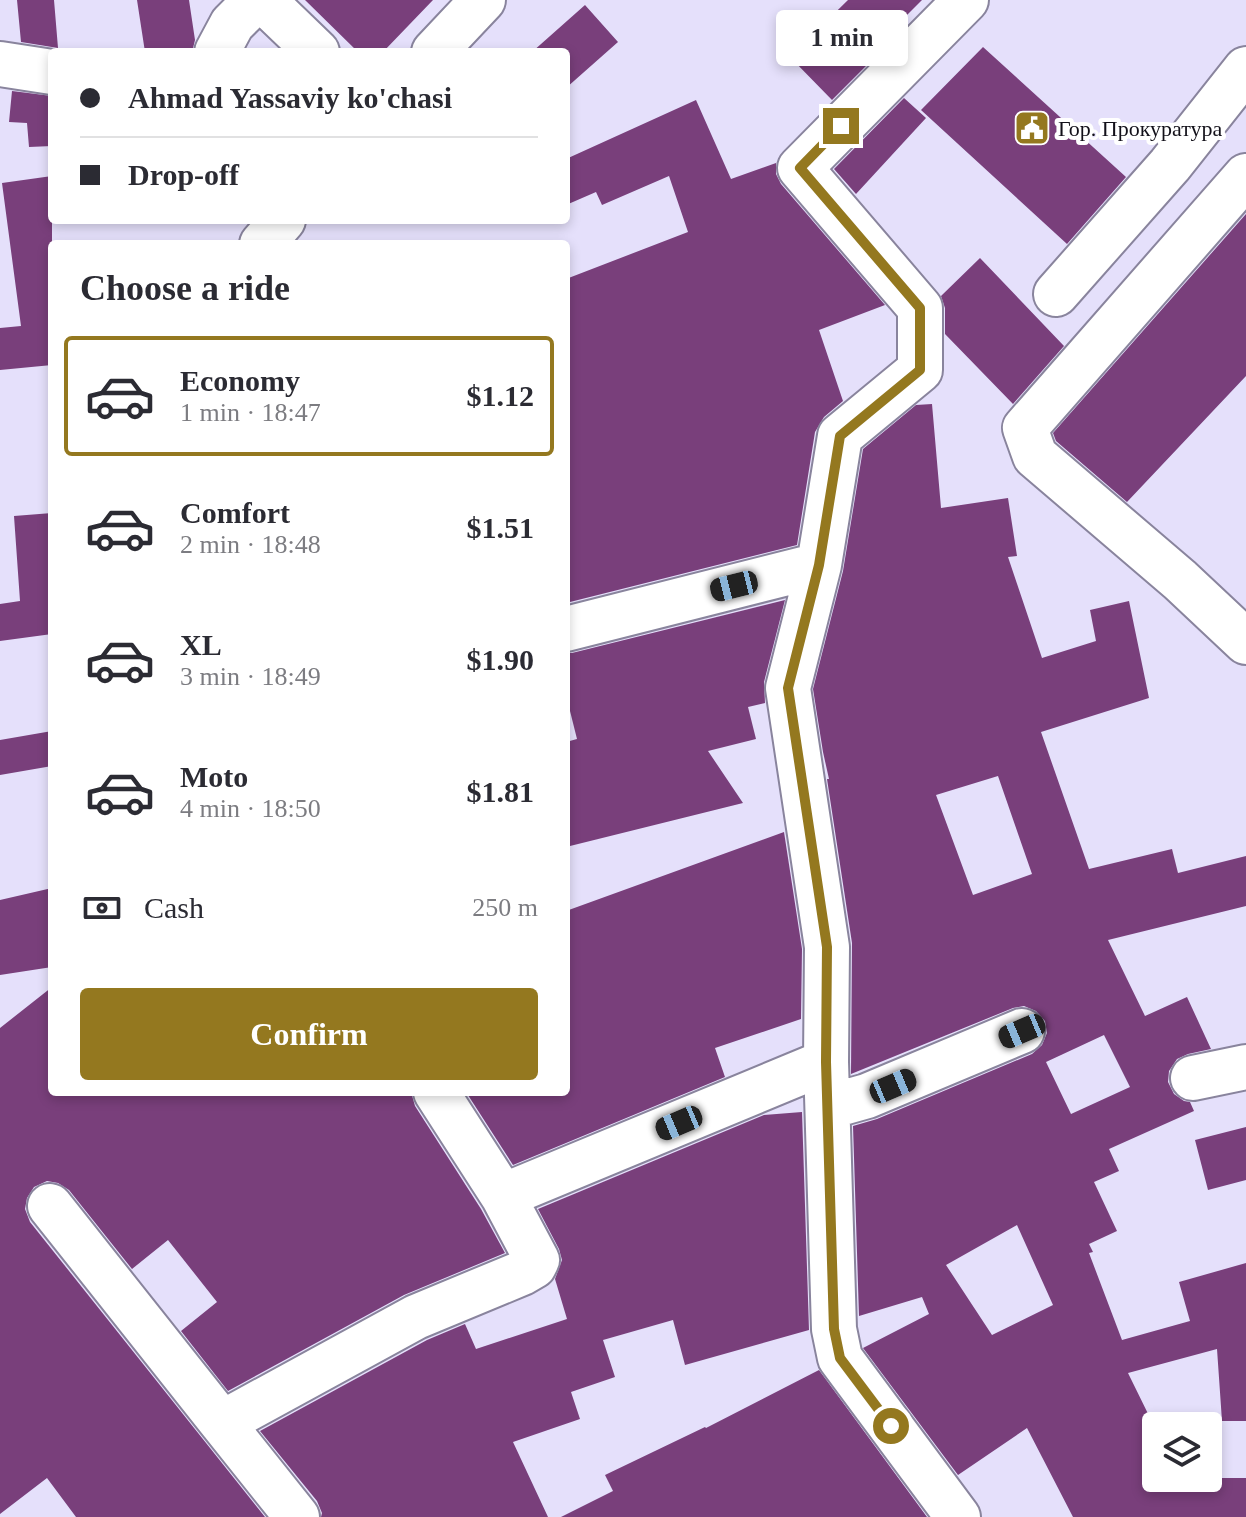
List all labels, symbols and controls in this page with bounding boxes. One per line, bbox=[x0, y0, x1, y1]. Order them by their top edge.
callout: 1 min bbox=[775, 10, 907, 66]
text: 1 min bbox=[811, 23, 873, 52]
text: Ahmad Yassaviy ko'chasi bbox=[128, 81, 452, 114]
route end bbox=[823, 108, 859, 144]
public building icon: Гор. Прокуратура bbox=[1013, 109, 1051, 147]
place label: Гор. Прокуратура bbox=[1058, 116, 1223, 141]
text: Drop-off bbox=[128, 158, 239, 191]
text: Choose a ride bbox=[80, 268, 290, 308]
icon: car bbox=[84, 360, 156, 432]
text: Economy bbox=[180, 364, 300, 397]
text: $1.12 bbox=[467, 379, 534, 412]
text: 1 min · 18:47 bbox=[180, 398, 321, 427]
icon: car bbox=[84, 492, 156, 564]
text: Comfort bbox=[180, 496, 290, 529]
text: $1.51 bbox=[467, 511, 534, 544]
text: 2 min · 18:48 bbox=[180, 530, 321, 559]
car bbox=[708, 569, 760, 603]
icon: car bbox=[84, 624, 156, 696]
text: XL bbox=[180, 628, 222, 661]
text: $1.90 bbox=[467, 643, 534, 676]
text: 3 min · 18:49 bbox=[180, 662, 321, 691]
icon: car bbox=[84, 756, 156, 828]
text: Moto bbox=[180, 760, 248, 793]
text: $1.81 bbox=[467, 775, 534, 808]
text: 4 min · 18:50 bbox=[180, 794, 321, 823]
icon: cash bbox=[80, 886, 124, 930]
text: Cash bbox=[144, 891, 204, 924]
text: 250 m bbox=[472, 893, 538, 922]
button: Confirm bbox=[80, 988, 538, 1080]
car bbox=[995, 1011, 1049, 1051]
car bbox=[866, 1066, 920, 1106]
car bbox=[652, 1103, 706, 1143]
route start bbox=[873, 1408, 909, 1444]
map controls bbox=[1142, 1412, 1222, 1492]
button: layers bbox=[1142, 1412, 1222, 1492]

